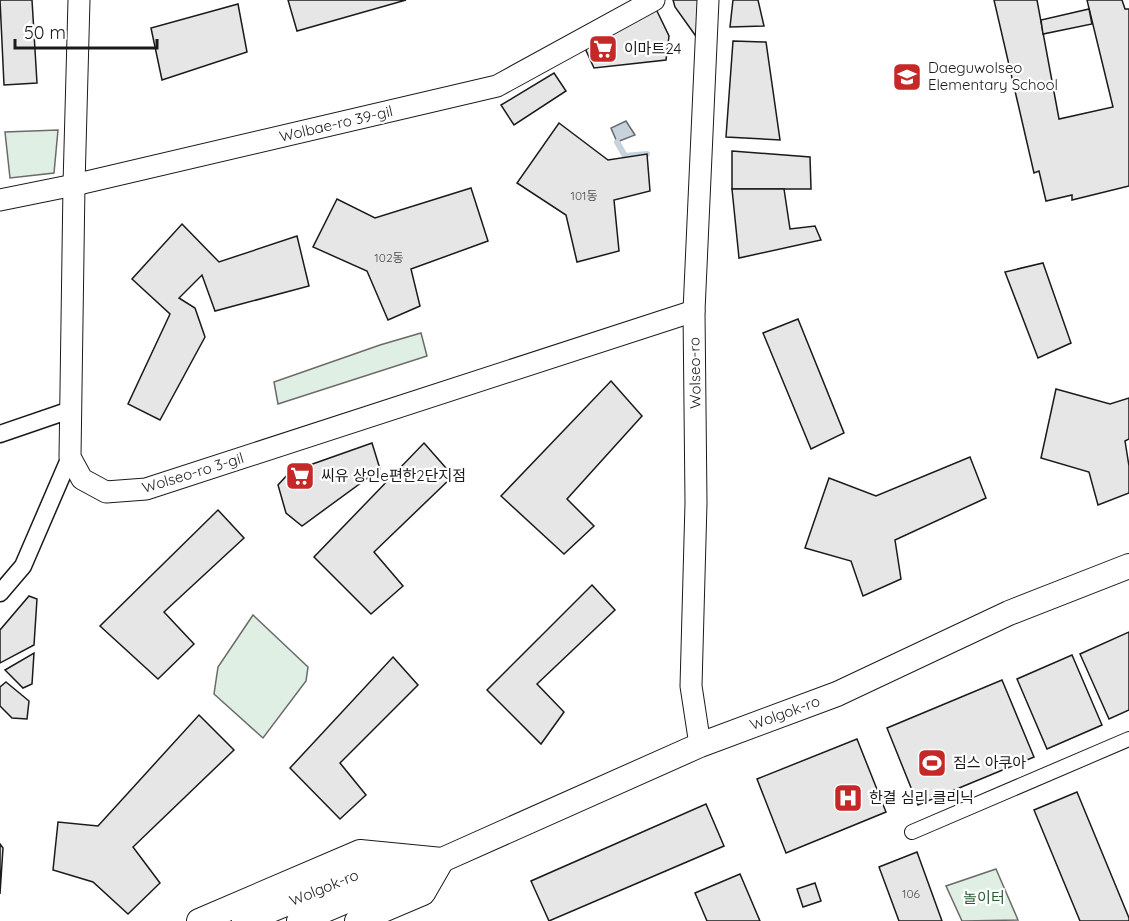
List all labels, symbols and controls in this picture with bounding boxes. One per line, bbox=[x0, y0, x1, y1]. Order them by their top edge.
scale bar bbox=[15, 12, 158, 50]
text: 50 m bbox=[24, 21, 66, 44]
supermarket icon: 이마트24 bbox=[587, 33, 619, 65]
place label: 이마트24 bbox=[624, 39, 681, 58]
place label: Daeguwolseo Elementary School bbox=[928, 58, 1058, 94]
school or university icon: Daeguwolseo Elementary School bbox=[891, 61, 923, 93]
street label: Wolbae-ro 39-gil bbox=[277, 101, 395, 146]
house number: 101동 bbox=[570, 188, 598, 203]
house number: 102동 bbox=[374, 250, 404, 265]
street label: Wolseo-ro bbox=[684, 337, 705, 409]
street label: Wolseo-ro 3-gil bbox=[140, 448, 246, 497]
supermarket icon: 씨유 상인e편한2단지점 bbox=[284, 460, 316, 492]
place label: 씨유 상인e편한2단지점 bbox=[321, 466, 466, 485]
street label: Wolgok-ro bbox=[747, 691, 822, 734]
sports icon: 짐스 아쿠아 bbox=[916, 747, 948, 779]
place label: 짐스 아쿠아 bbox=[953, 753, 1026, 772]
hospital icon: 한결 심리 클리닉 bbox=[832, 782, 864, 814]
place label: 한결 심리 클리닉 bbox=[869, 788, 974, 807]
street label: Wolgok-ro bbox=[286, 865, 361, 910]
house number: 106 bbox=[902, 886, 921, 901]
park label: 놀이터 bbox=[963, 888, 1005, 907]

